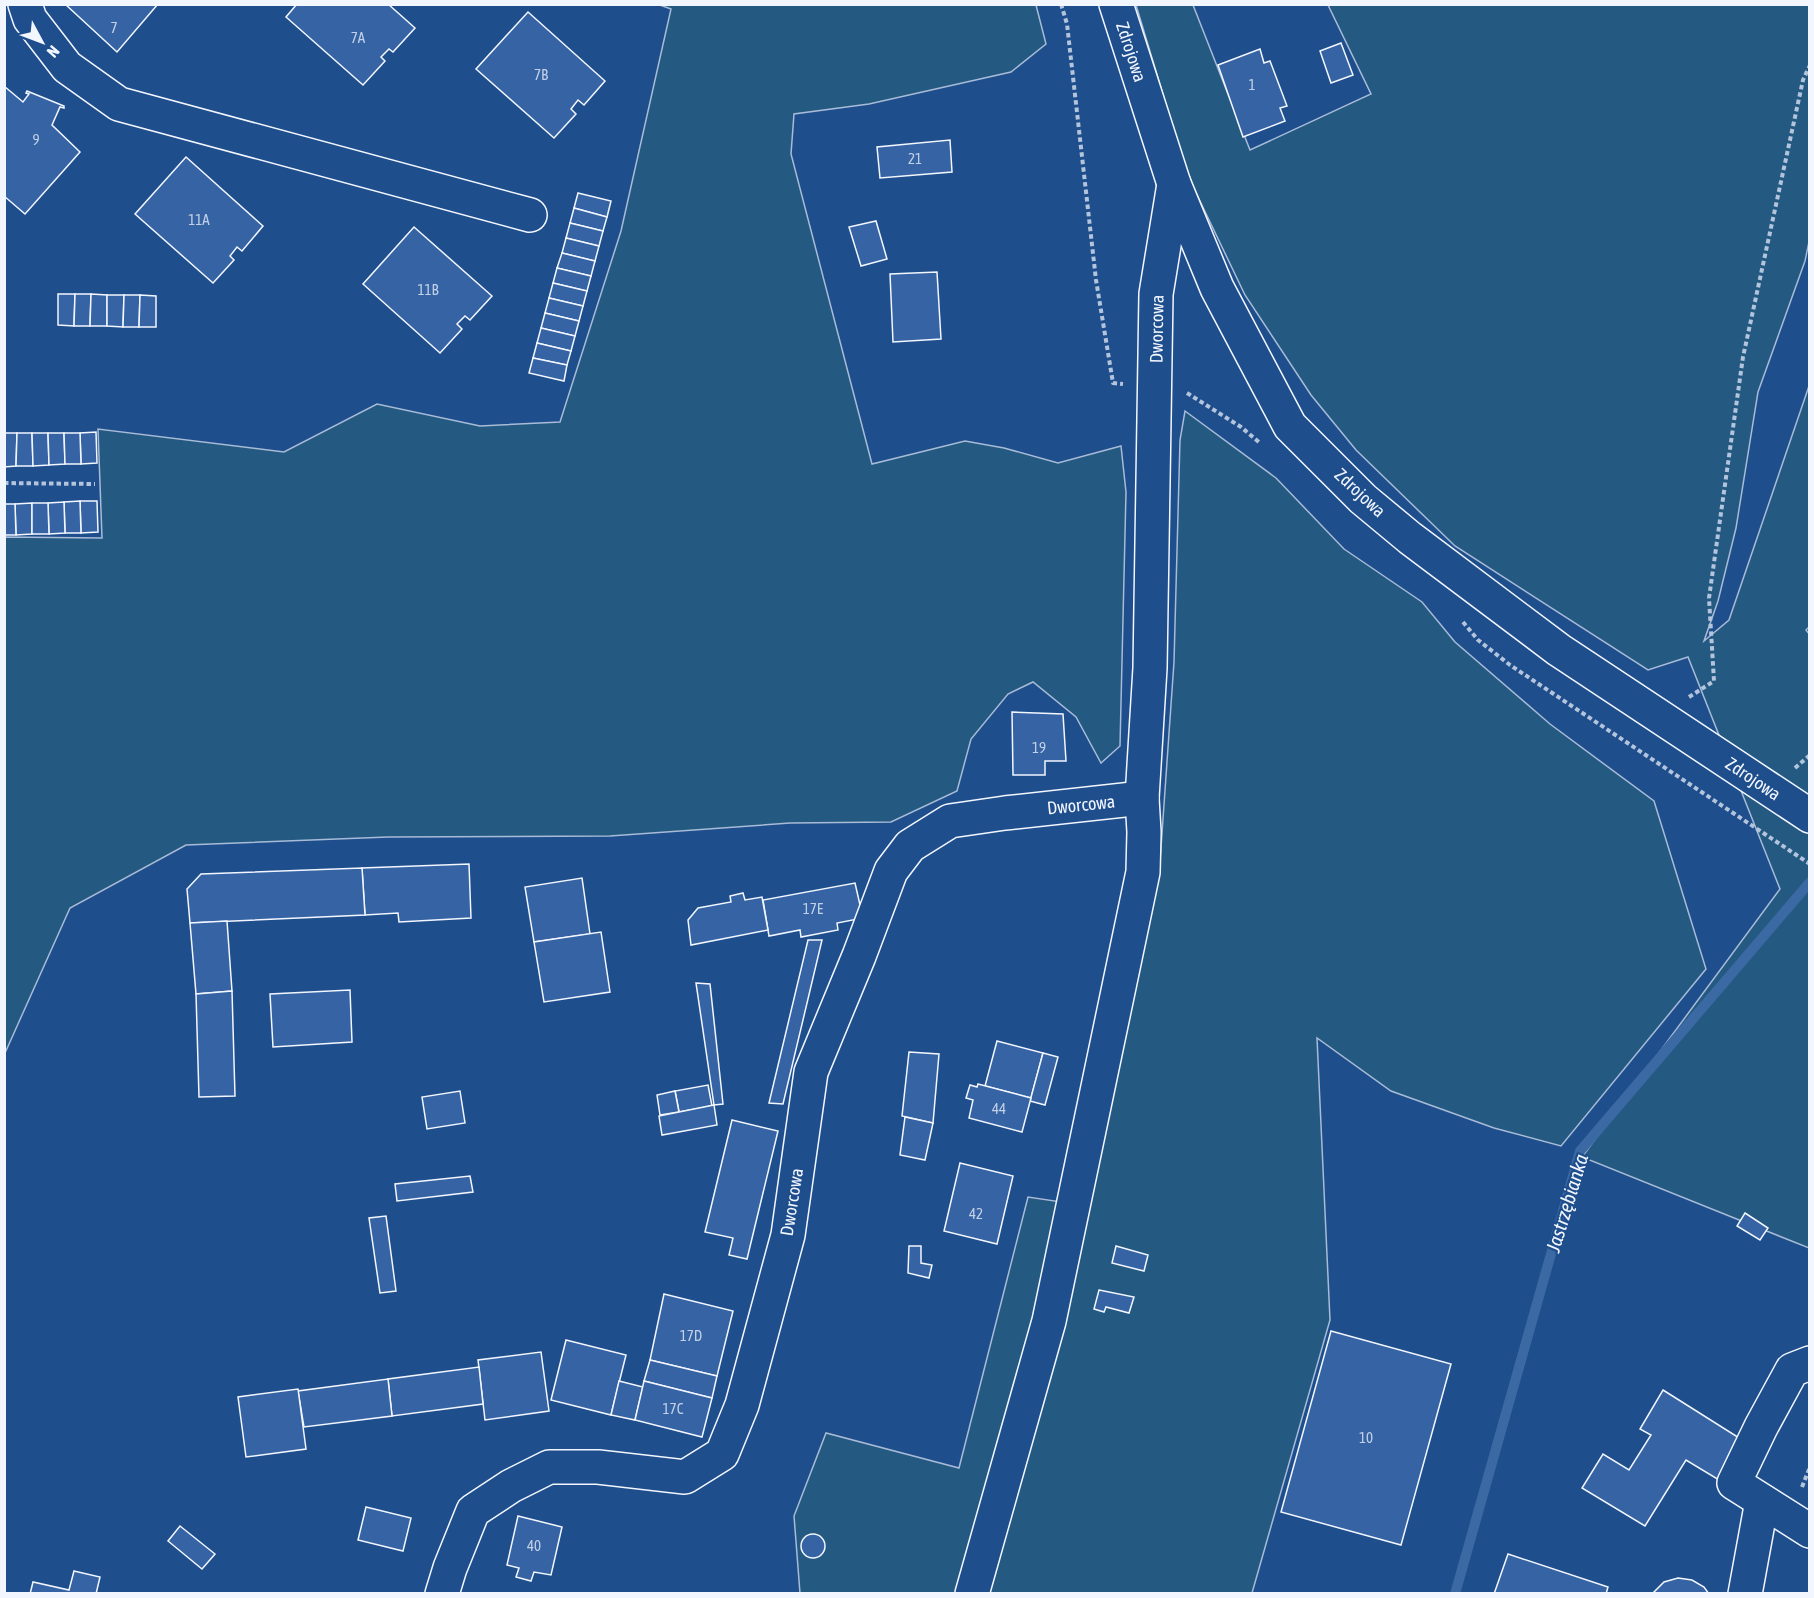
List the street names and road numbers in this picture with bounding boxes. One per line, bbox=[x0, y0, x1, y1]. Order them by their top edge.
street label: Zdrojowa bbox=[1112, 19, 1151, 84]
street label: Dworcowa bbox=[1145, 295, 1168, 363]
street label: Zdrojowa bbox=[1331, 464, 1390, 521]
street label: Zdrojowa bbox=[1722, 753, 1785, 805]
street label: Dworcowa bbox=[1046, 790, 1116, 819]
street label: Dworcowa bbox=[776, 1167, 807, 1237]

